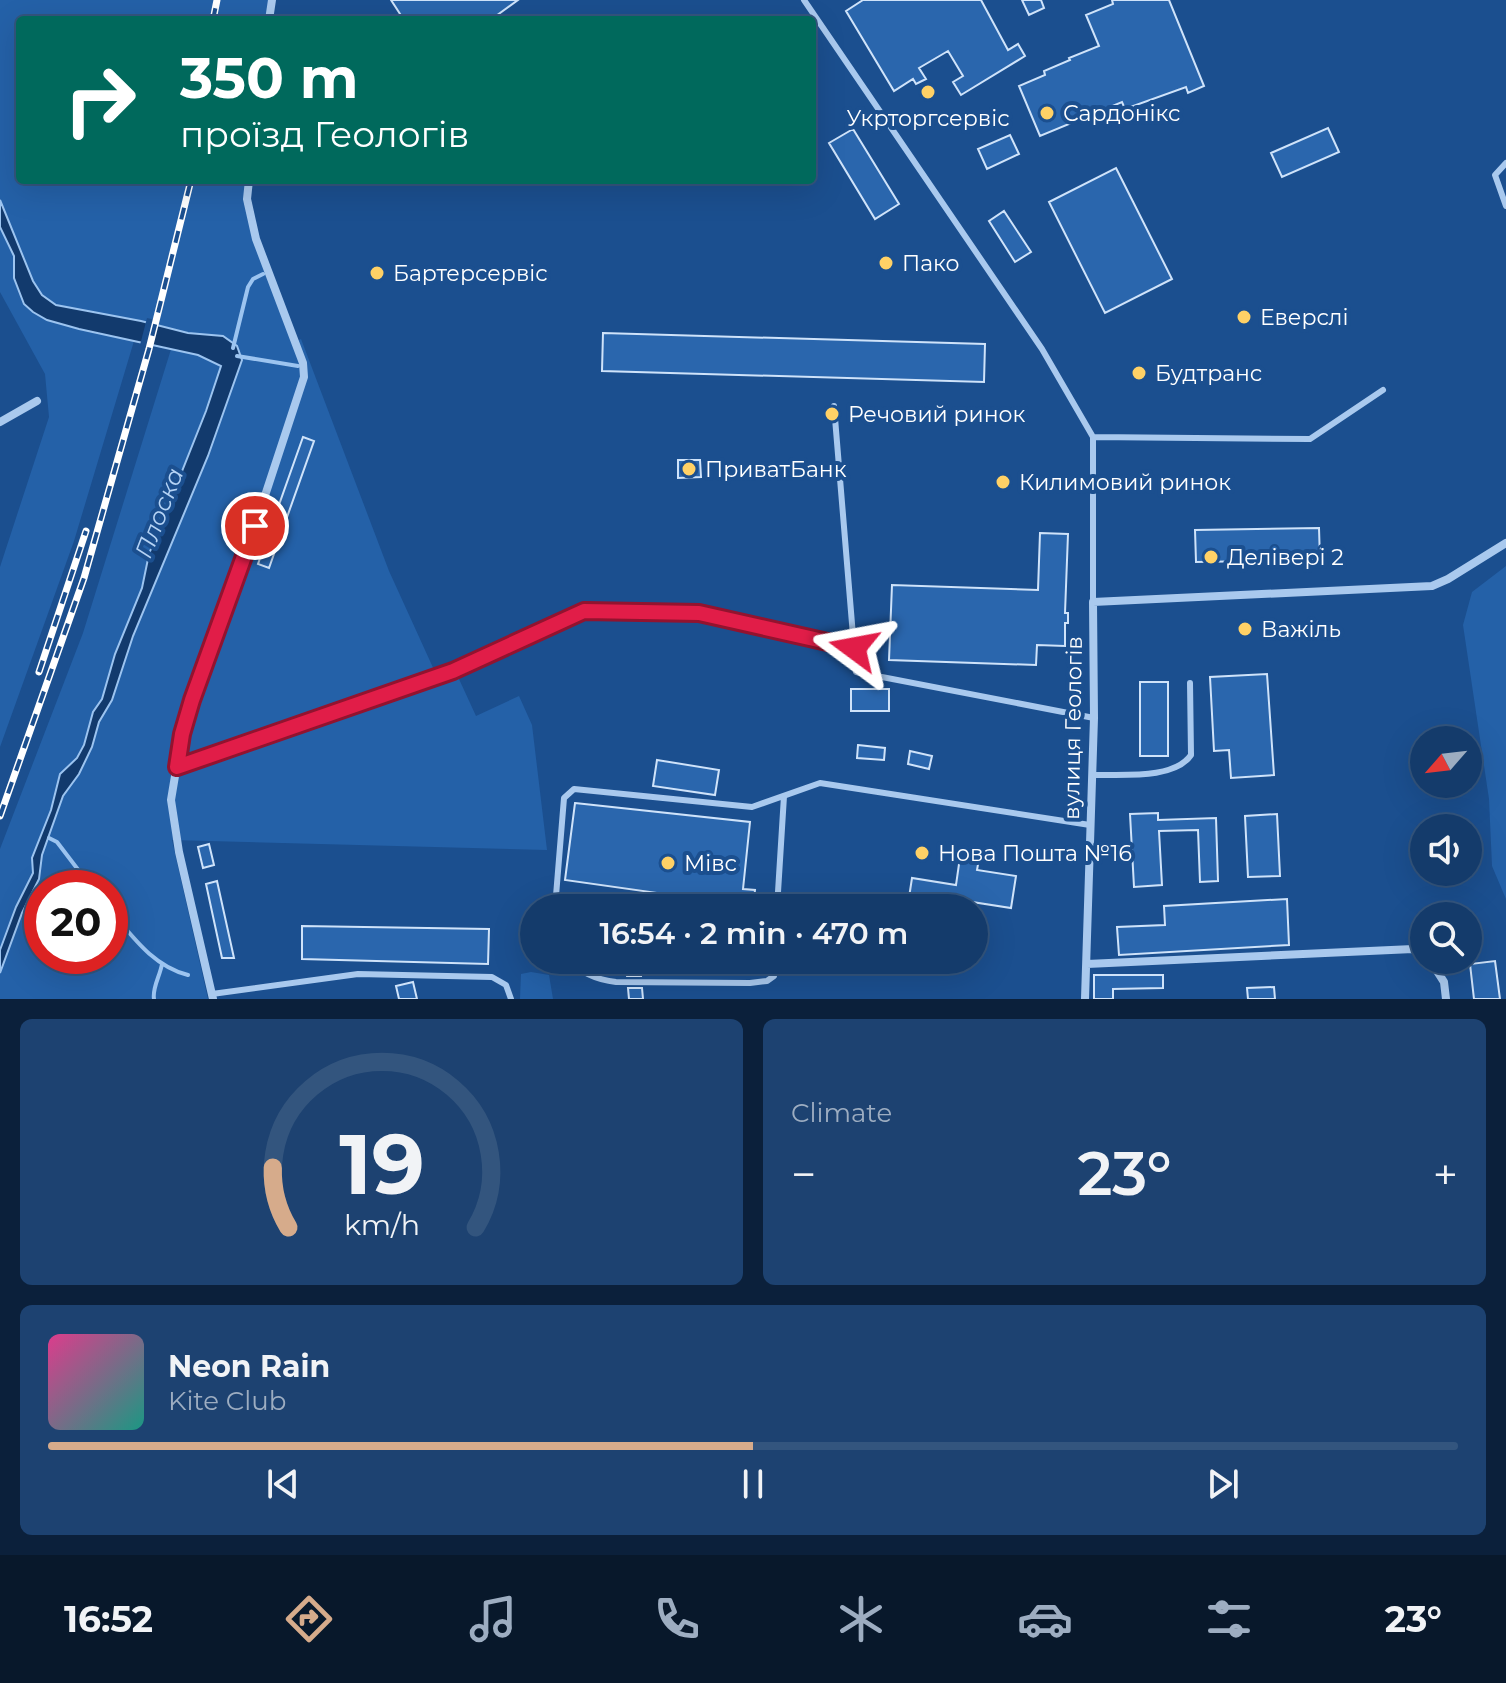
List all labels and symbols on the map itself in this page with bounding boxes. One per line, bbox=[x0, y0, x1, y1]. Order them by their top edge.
marker: Укрторгсервіс bbox=[919, 83, 937, 101]
place label: Сардонікс bbox=[1063, 100, 1180, 127]
marker: Сардонікс bbox=[1038, 104, 1056, 122]
place label: Укрторгсервіс bbox=[846, 105, 1010, 132]
place label: Пако bbox=[902, 250, 959, 277]
marker: Пако bbox=[877, 254, 895, 272]
place label: Бартерсервіс bbox=[393, 260, 548, 287]
marker: Бартерсервіс bbox=[368, 264, 386, 282]
place label: Еверслі bbox=[1260, 304, 1348, 331]
marker: Еверслі bbox=[1235, 308, 1253, 326]
place label: Будтранс bbox=[1155, 360, 1262, 387]
marker: Будтранс bbox=[1130, 364, 1148, 382]
place label: Речовий ринок bbox=[848, 401, 1026, 428]
marker: Речовий ринок bbox=[823, 405, 841, 423]
place label: ПриватБанк bbox=[705, 456, 847, 483]
marker: ПриватБанк bbox=[680, 460, 698, 478]
water label: Плоска bbox=[129, 464, 189, 562]
place label: Килимовий ринок bbox=[1019, 469, 1231, 496]
marker: Килимовий ринок bbox=[994, 473, 1012, 491]
pin bbox=[221, 492, 289, 560]
place label: Делівері 2 bbox=[1227, 544, 1344, 571]
marker: Делівері 2 bbox=[1202, 548, 1220, 566]
position arrow bbox=[812, 606, 896, 690]
place label: Важіль bbox=[1261, 616, 1341, 643]
marker: Важіль bbox=[1236, 620, 1254, 638]
street label: вулиця Геологів bbox=[1058, 636, 1088, 820]
north arrow bbox=[1410, 726, 1482, 798]
place label: Нова Пошта №16 bbox=[938, 840, 1132, 867]
marker: Нова Пошта №16 bbox=[913, 844, 931, 862]
place label: Мівс bbox=[684, 850, 737, 877]
marker: Мівс bbox=[659, 854, 677, 872]
speed limit sign: 20 bbox=[24, 870, 128, 974]

